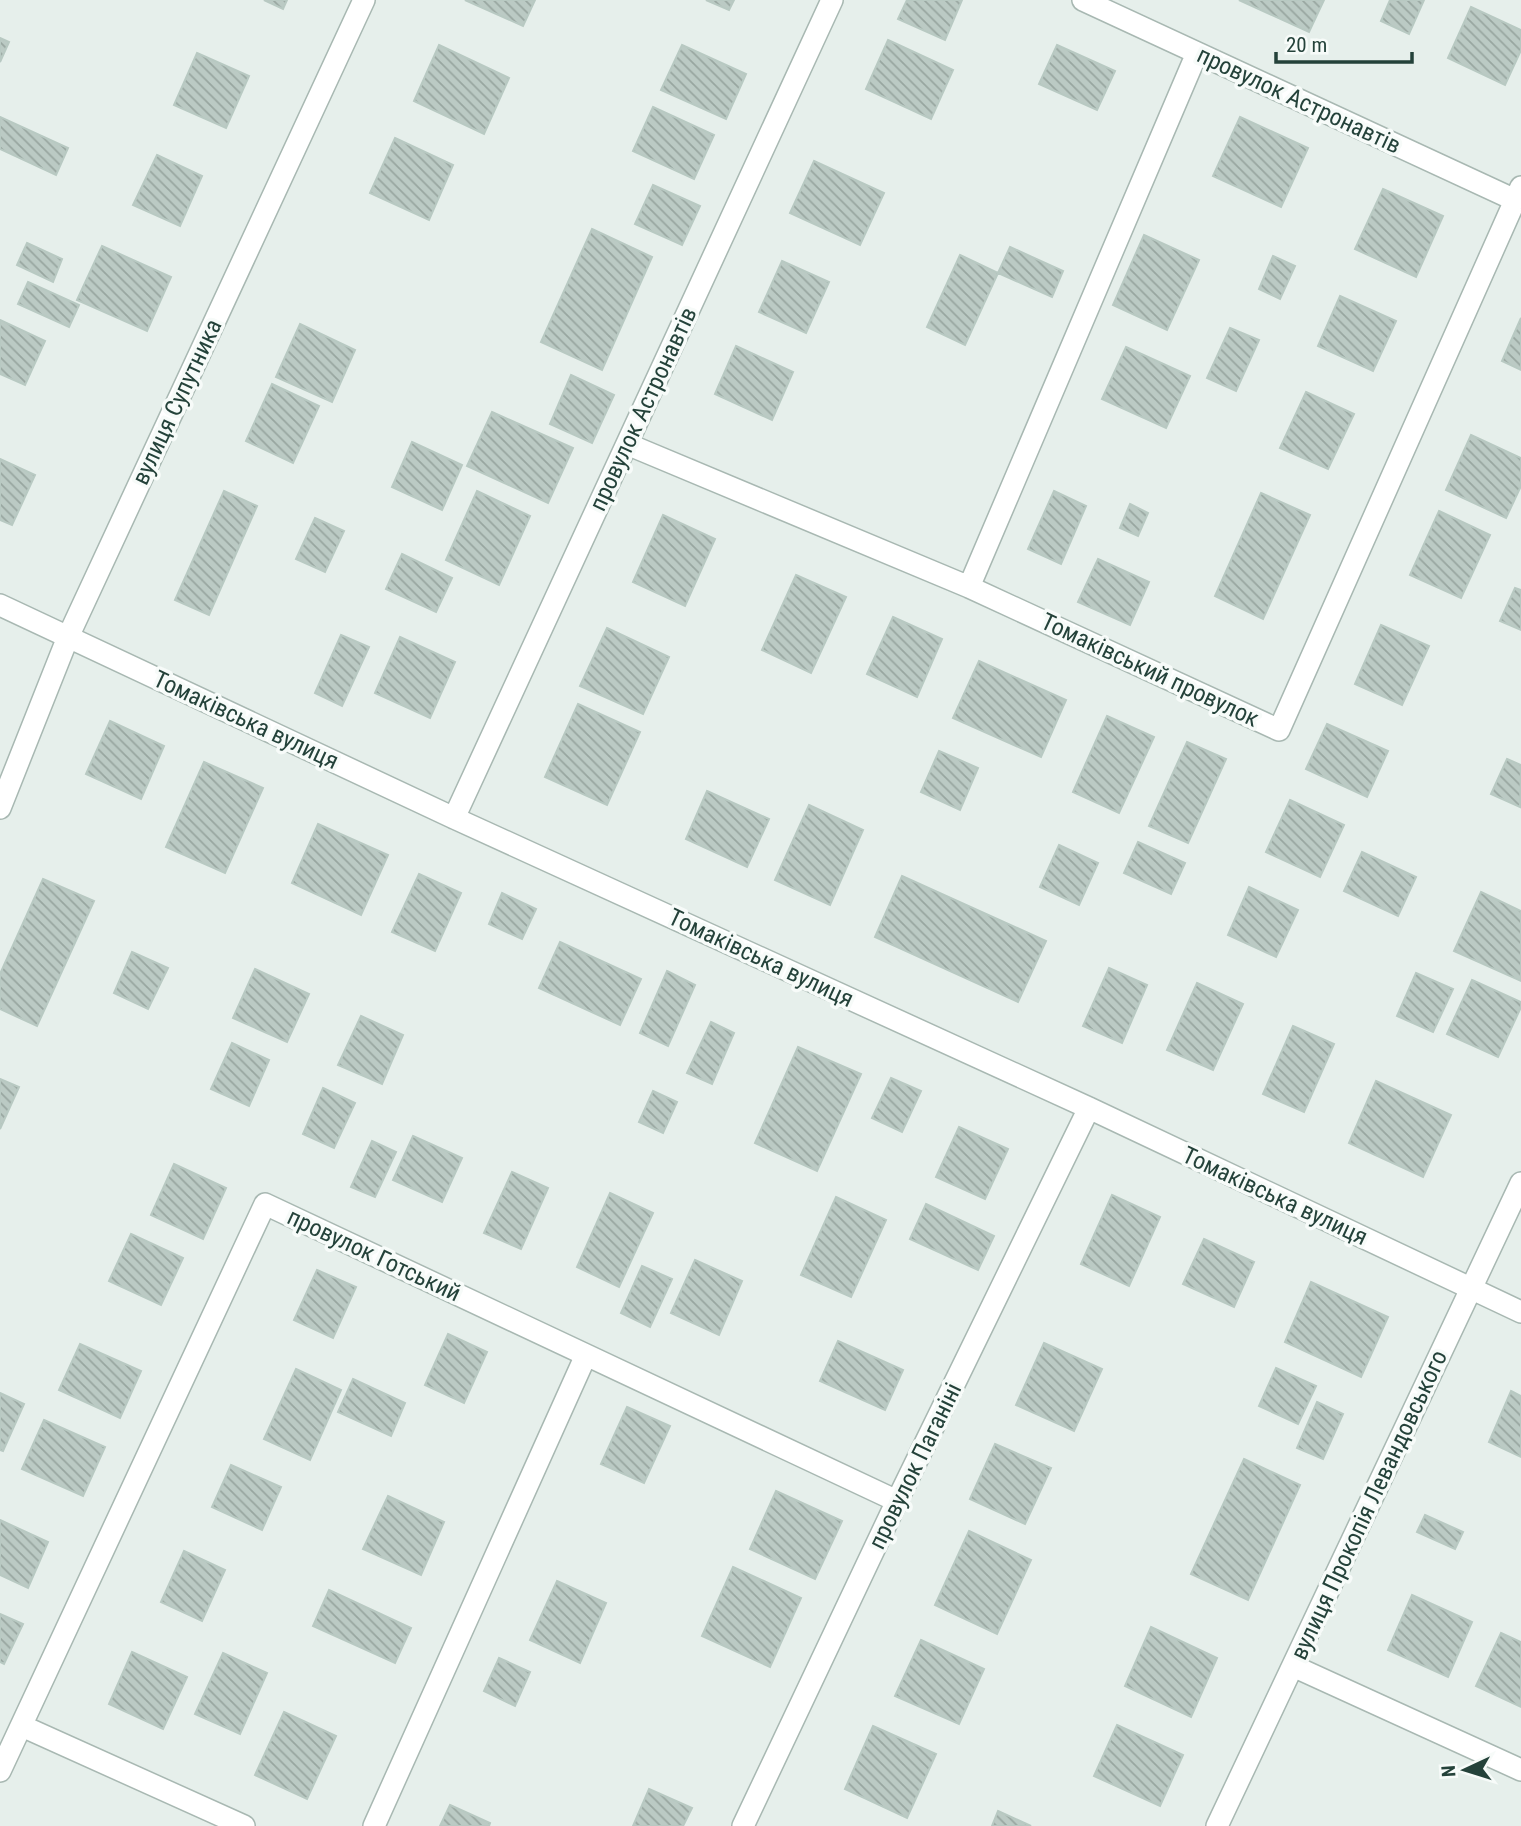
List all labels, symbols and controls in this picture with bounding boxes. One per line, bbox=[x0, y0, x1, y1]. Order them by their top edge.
scale bar bbox=[1276, 21, 1412, 65]
text: 20 m bbox=[1286, 33, 1327, 57]
street label: провулок Астронавтів bbox=[1193, 41, 1405, 159]
street label: провулок Астронавтів bbox=[584, 303, 702, 515]
street label: вулиця Супутника bbox=[126, 315, 228, 489]
street label: Томаківський провулок bbox=[1037, 607, 1264, 733]
street label: Томаківська вулиця bbox=[149, 665, 343, 775]
street label: Томаківська вулиця bbox=[664, 903, 858, 1013]
street label: Томаківська вулиця bbox=[1178, 1141, 1372, 1251]
street label: провулок Готський bbox=[283, 1203, 465, 1307]
street label: вулиця Прокопія Левандовського bbox=[1285, 1346, 1453, 1664]
street label: провулок Паганіні bbox=[863, 1378, 967, 1554]
north arrow bbox=[1430, 1735, 1500, 1805]
text: N bbox=[1437, 1765, 1460, 1778]

